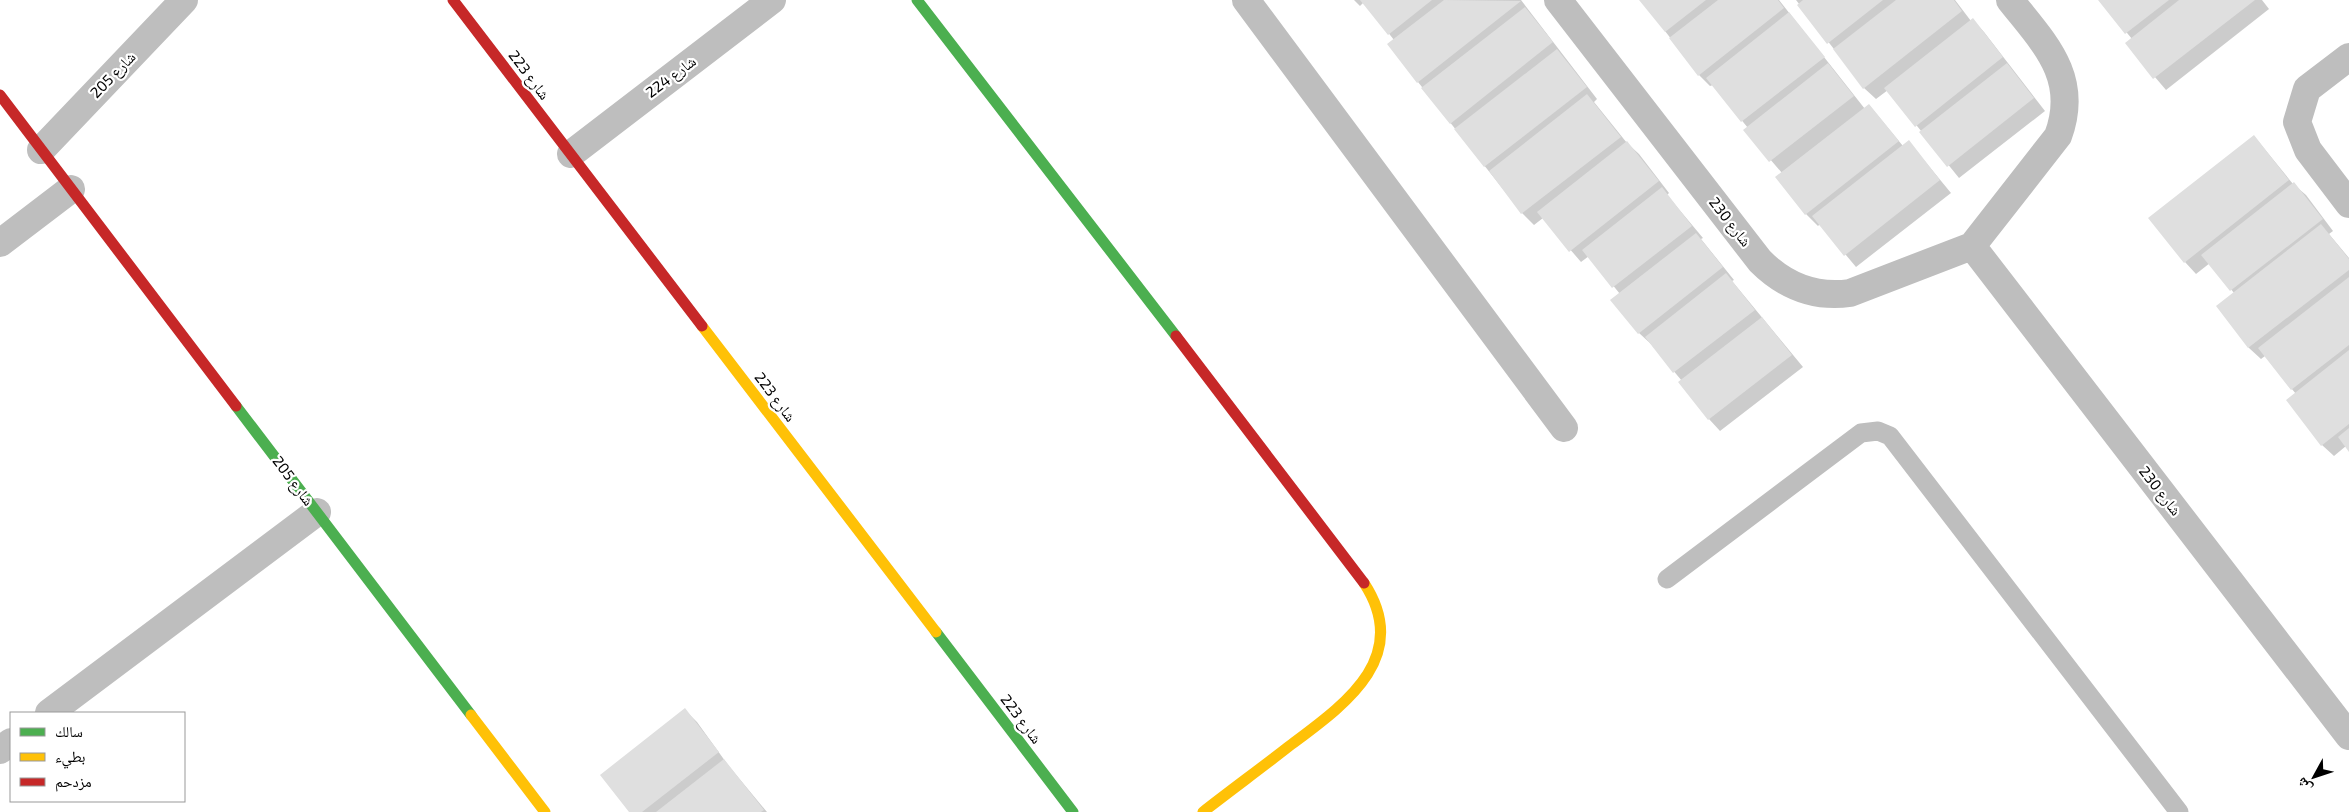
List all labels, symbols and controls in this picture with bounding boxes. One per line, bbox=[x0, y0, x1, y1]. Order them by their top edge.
street label: شارع 223 bbox=[504, 46, 554, 104]
street label: شارع 205 bbox=[86, 47, 140, 103]
street label: شارع 224 bbox=[642, 52, 700, 102]
street label: شارع 230 bbox=[1704, 193, 1756, 251]
street label: شارع 223 bbox=[750, 368, 800, 426]
street label: شارع 205 bbox=[268, 452, 318, 510]
street label: شارع 230 bbox=[2134, 462, 2186, 520]
street label: شارع 223 bbox=[996, 690, 1046, 748]
legend bbox=[10, 712, 185, 802]
text: سالك bbox=[55, 722, 83, 740]
text: بطيء bbox=[55, 747, 85, 769]
north arrow bbox=[2289, 752, 2339, 802]
text: مزدحم bbox=[55, 772, 92, 792]
text: ش bbox=[2292, 774, 2316, 797]

